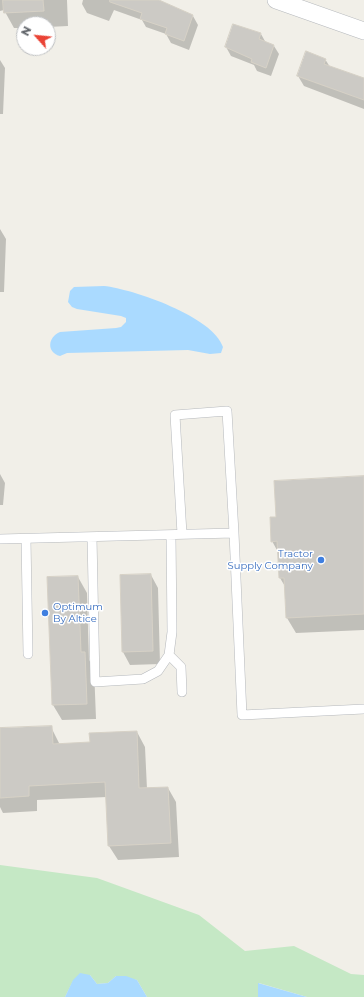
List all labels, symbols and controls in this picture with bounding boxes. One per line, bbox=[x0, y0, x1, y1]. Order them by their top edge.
north arrow bbox=[16, 16, 56, 56]
text: N bbox=[18, 24, 34, 38]
place label: Tractor Supply Company bbox=[228, 548, 313, 572]
marker: Tractor Supply Company bbox=[316, 555, 326, 565]
place label: Optimum By Altice bbox=[53, 601, 103, 624]
marker: Optimum By Altice bbox=[40, 608, 50, 618]

